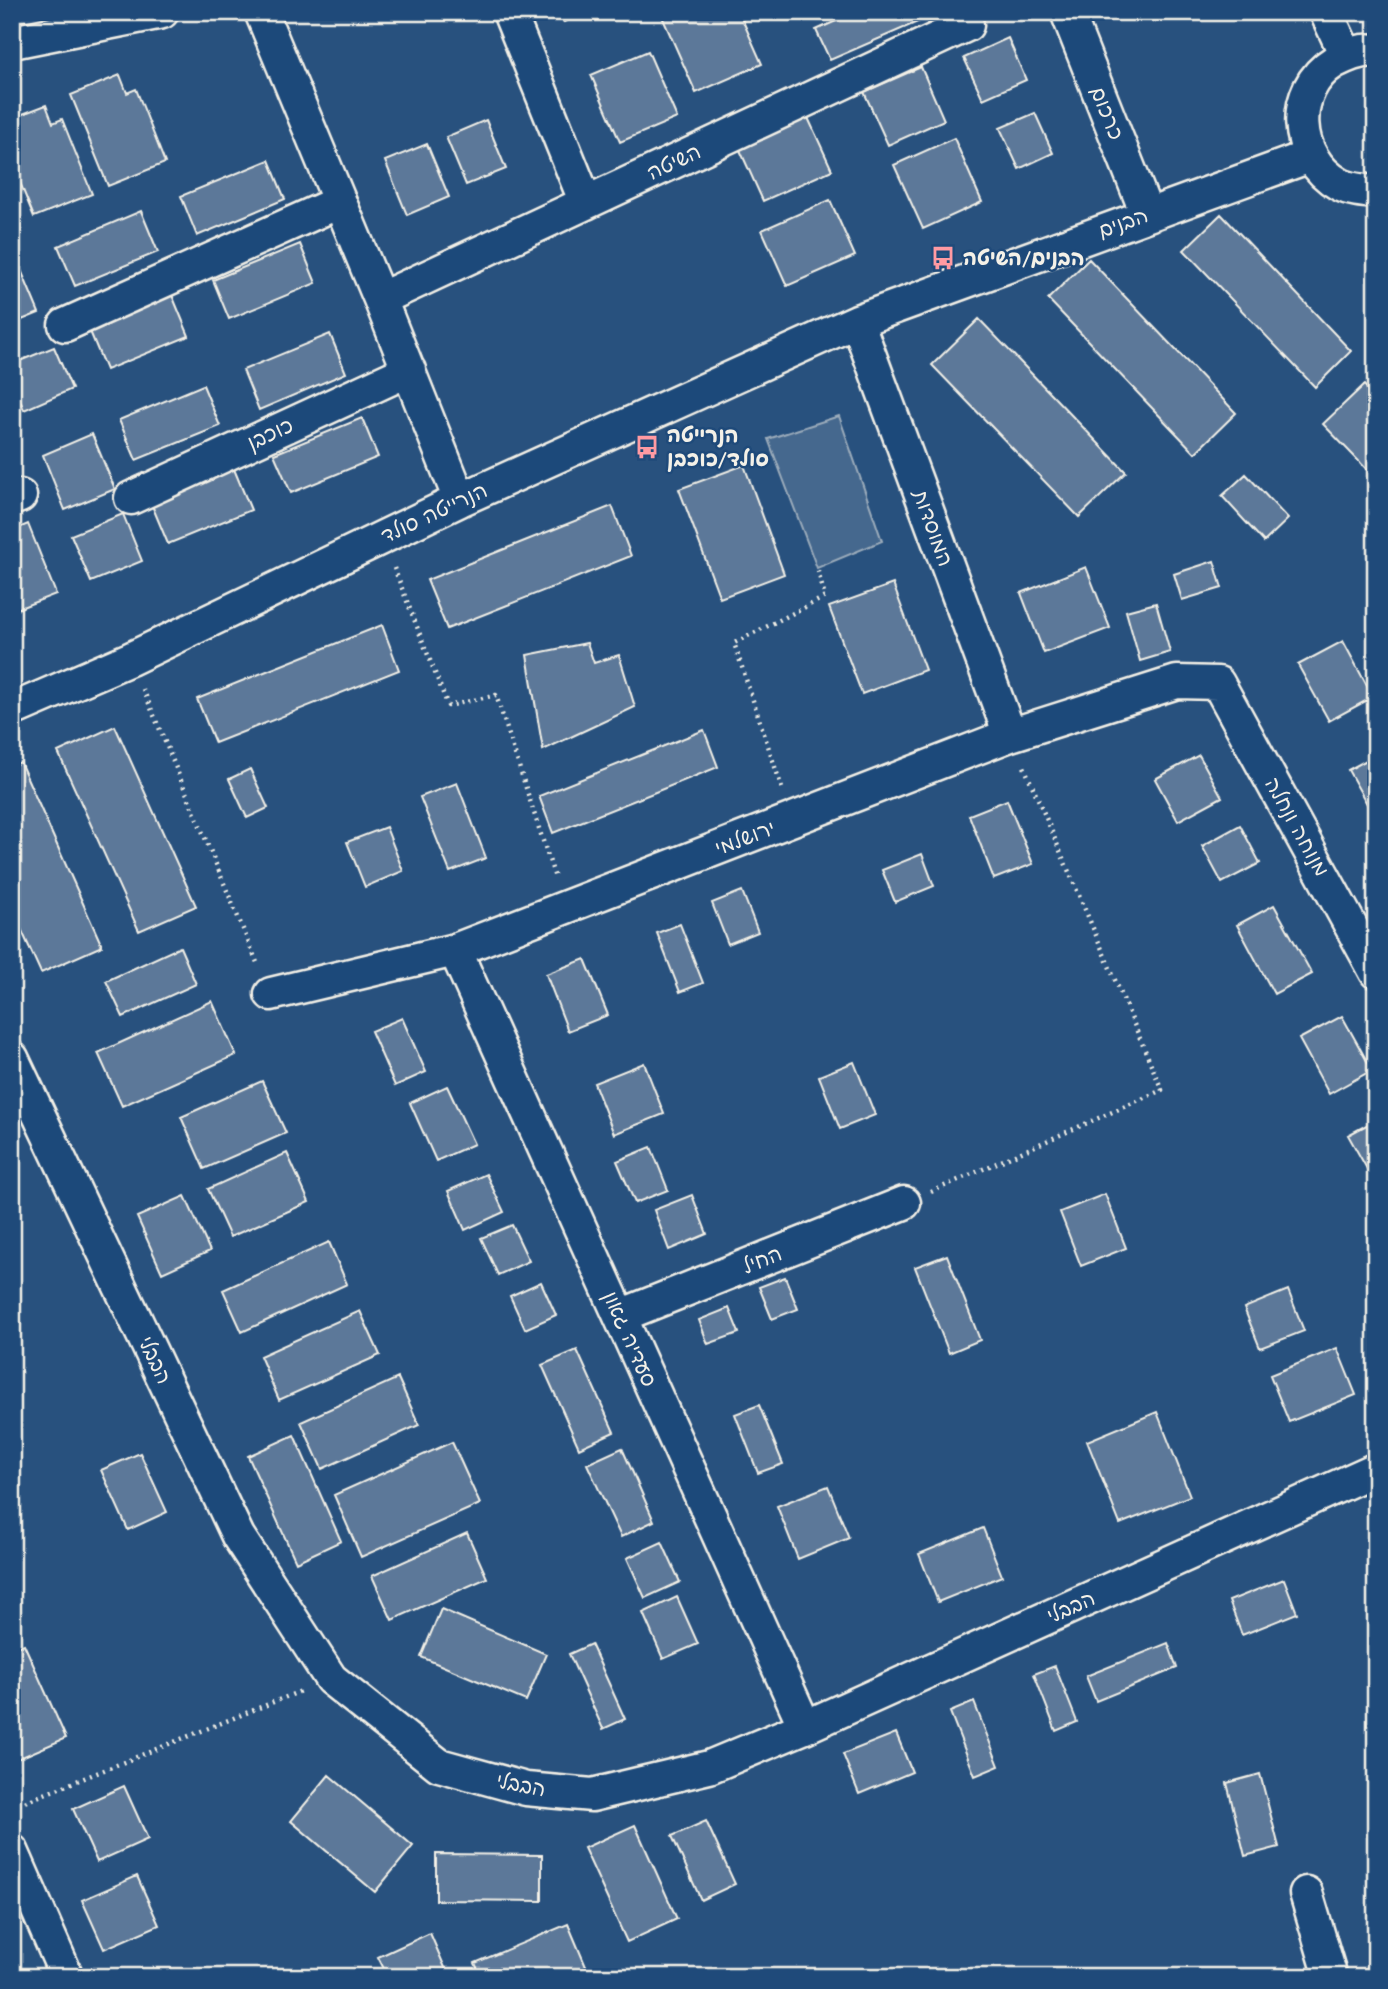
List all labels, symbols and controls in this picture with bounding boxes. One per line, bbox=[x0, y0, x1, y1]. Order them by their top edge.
street label: כרכום bbox=[1085, 83, 1129, 143]
street label: השיטה bbox=[643, 139, 705, 185]
street label: הבנים bbox=[1095, 203, 1151, 243]
bus stop icon: הבנים/השיטה bbox=[929, 244, 957, 272]
place label: הבנים/השיטה bbox=[963, 246, 1085, 270]
street label: כוכבן bbox=[243, 413, 297, 456]
place label: הנרייטה סולד/כוכבן bbox=[667, 423, 769, 472]
bus stop icon: הנרייטה סולד/כוכבן bbox=[633, 433, 661, 461]
street label: הנרייטה סולד bbox=[377, 478, 491, 549]
street label: המוסדות bbox=[907, 485, 958, 569]
street label: מנוחה ונחלה bbox=[1260, 773, 1334, 881]
street label: ירושלמי bbox=[711, 816, 779, 860]
street label: החיל bbox=[739, 1241, 785, 1279]
street label: סעדיה גאון bbox=[597, 1287, 662, 1391]
street label: הבבלי bbox=[134, 1332, 176, 1388]
street label: הבבלי bbox=[1043, 1586, 1099, 1628]
street label: הבבלי bbox=[494, 1768, 548, 1802]

